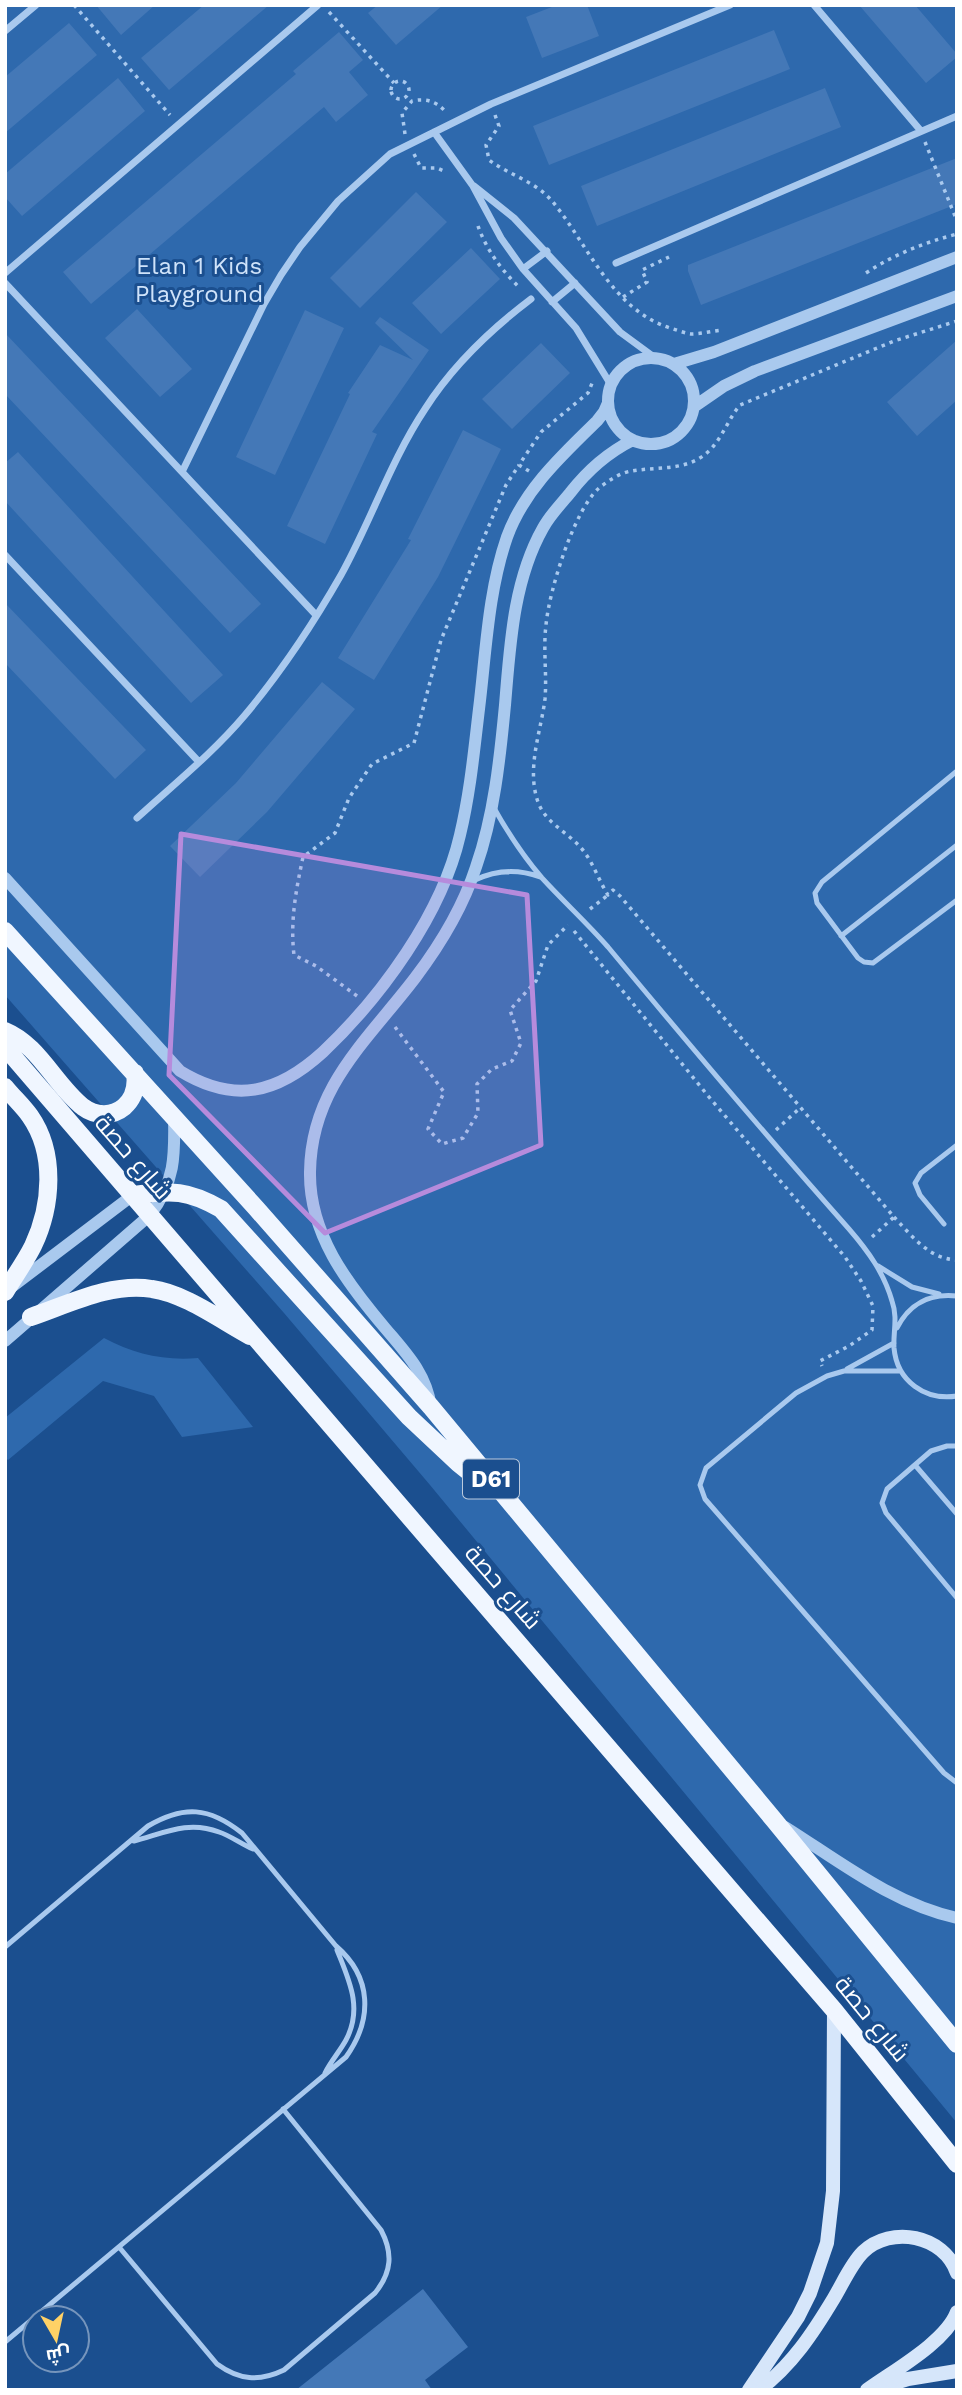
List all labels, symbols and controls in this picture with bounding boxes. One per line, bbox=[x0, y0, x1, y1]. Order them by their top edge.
park label: Elan 1 Kids Playground bbox=[135, 252, 263, 308]
street label: شارع حصة bbox=[87, 1109, 177, 1206]
road number: D61 bbox=[463, 1460, 519, 1498]
street label: شارع حصة bbox=[457, 1539, 547, 1636]
street label: شارع حصة bbox=[827, 1970, 915, 2069]
north arrow bbox=[21, 2304, 91, 2374]
text: ش bbox=[45, 2342, 72, 2369]

